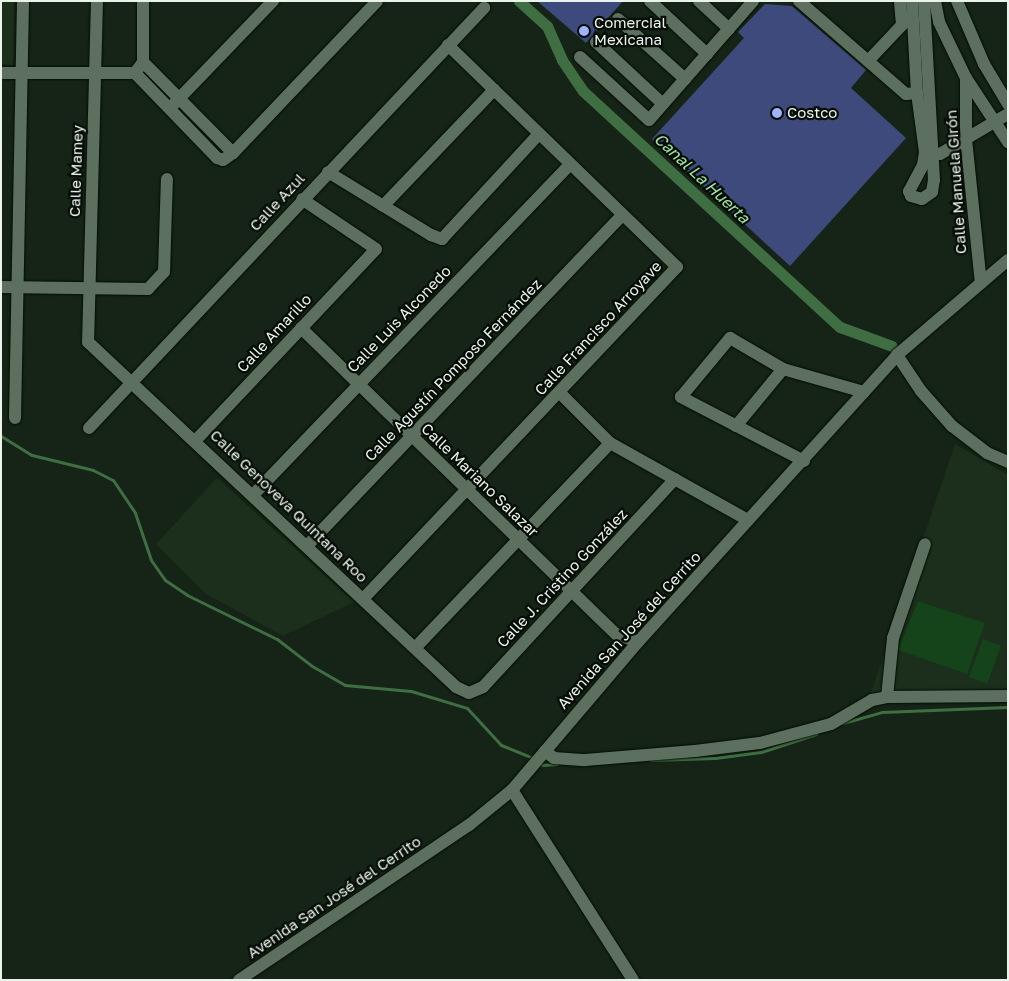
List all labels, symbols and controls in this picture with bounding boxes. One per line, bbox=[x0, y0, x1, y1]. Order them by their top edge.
place label: Comercial Mexicana bbox=[594, 13, 666, 48]
marker: Comercial Mexicana bbox=[578, 25, 590, 37]
place label: Costco bbox=[787, 104, 837, 122]
marker: Costco bbox=[771, 107, 783, 119]
street label: Calle Manuela Girón bbox=[942, 109, 970, 255]
street label: Calle Mamey bbox=[65, 125, 87, 217]
water label: Canal La Huerta bbox=[650, 129, 754, 227]
street label: Calle Azul bbox=[246, 169, 308, 235]
street label: Calle Francisco Arroyave bbox=[531, 257, 665, 399]
street label: Calle Luis Alconedo bbox=[343, 262, 455, 376]
street label: Calle Agustín Pomposo Fernández bbox=[361, 275, 545, 465]
street label: Calle Amarillo bbox=[233, 290, 315, 376]
street label: Calle Mariano Salazar bbox=[418, 419, 542, 541]
street label: Calle Genoveva Quintana Roo bbox=[207, 426, 371, 586]
street label: Calle J. Cristino González bbox=[493, 505, 631, 651]
street label: Avenida San José del Cerrito bbox=[554, 548, 704, 712]
street label: Avenida San José del Cerrito bbox=[244, 832, 424, 962]

